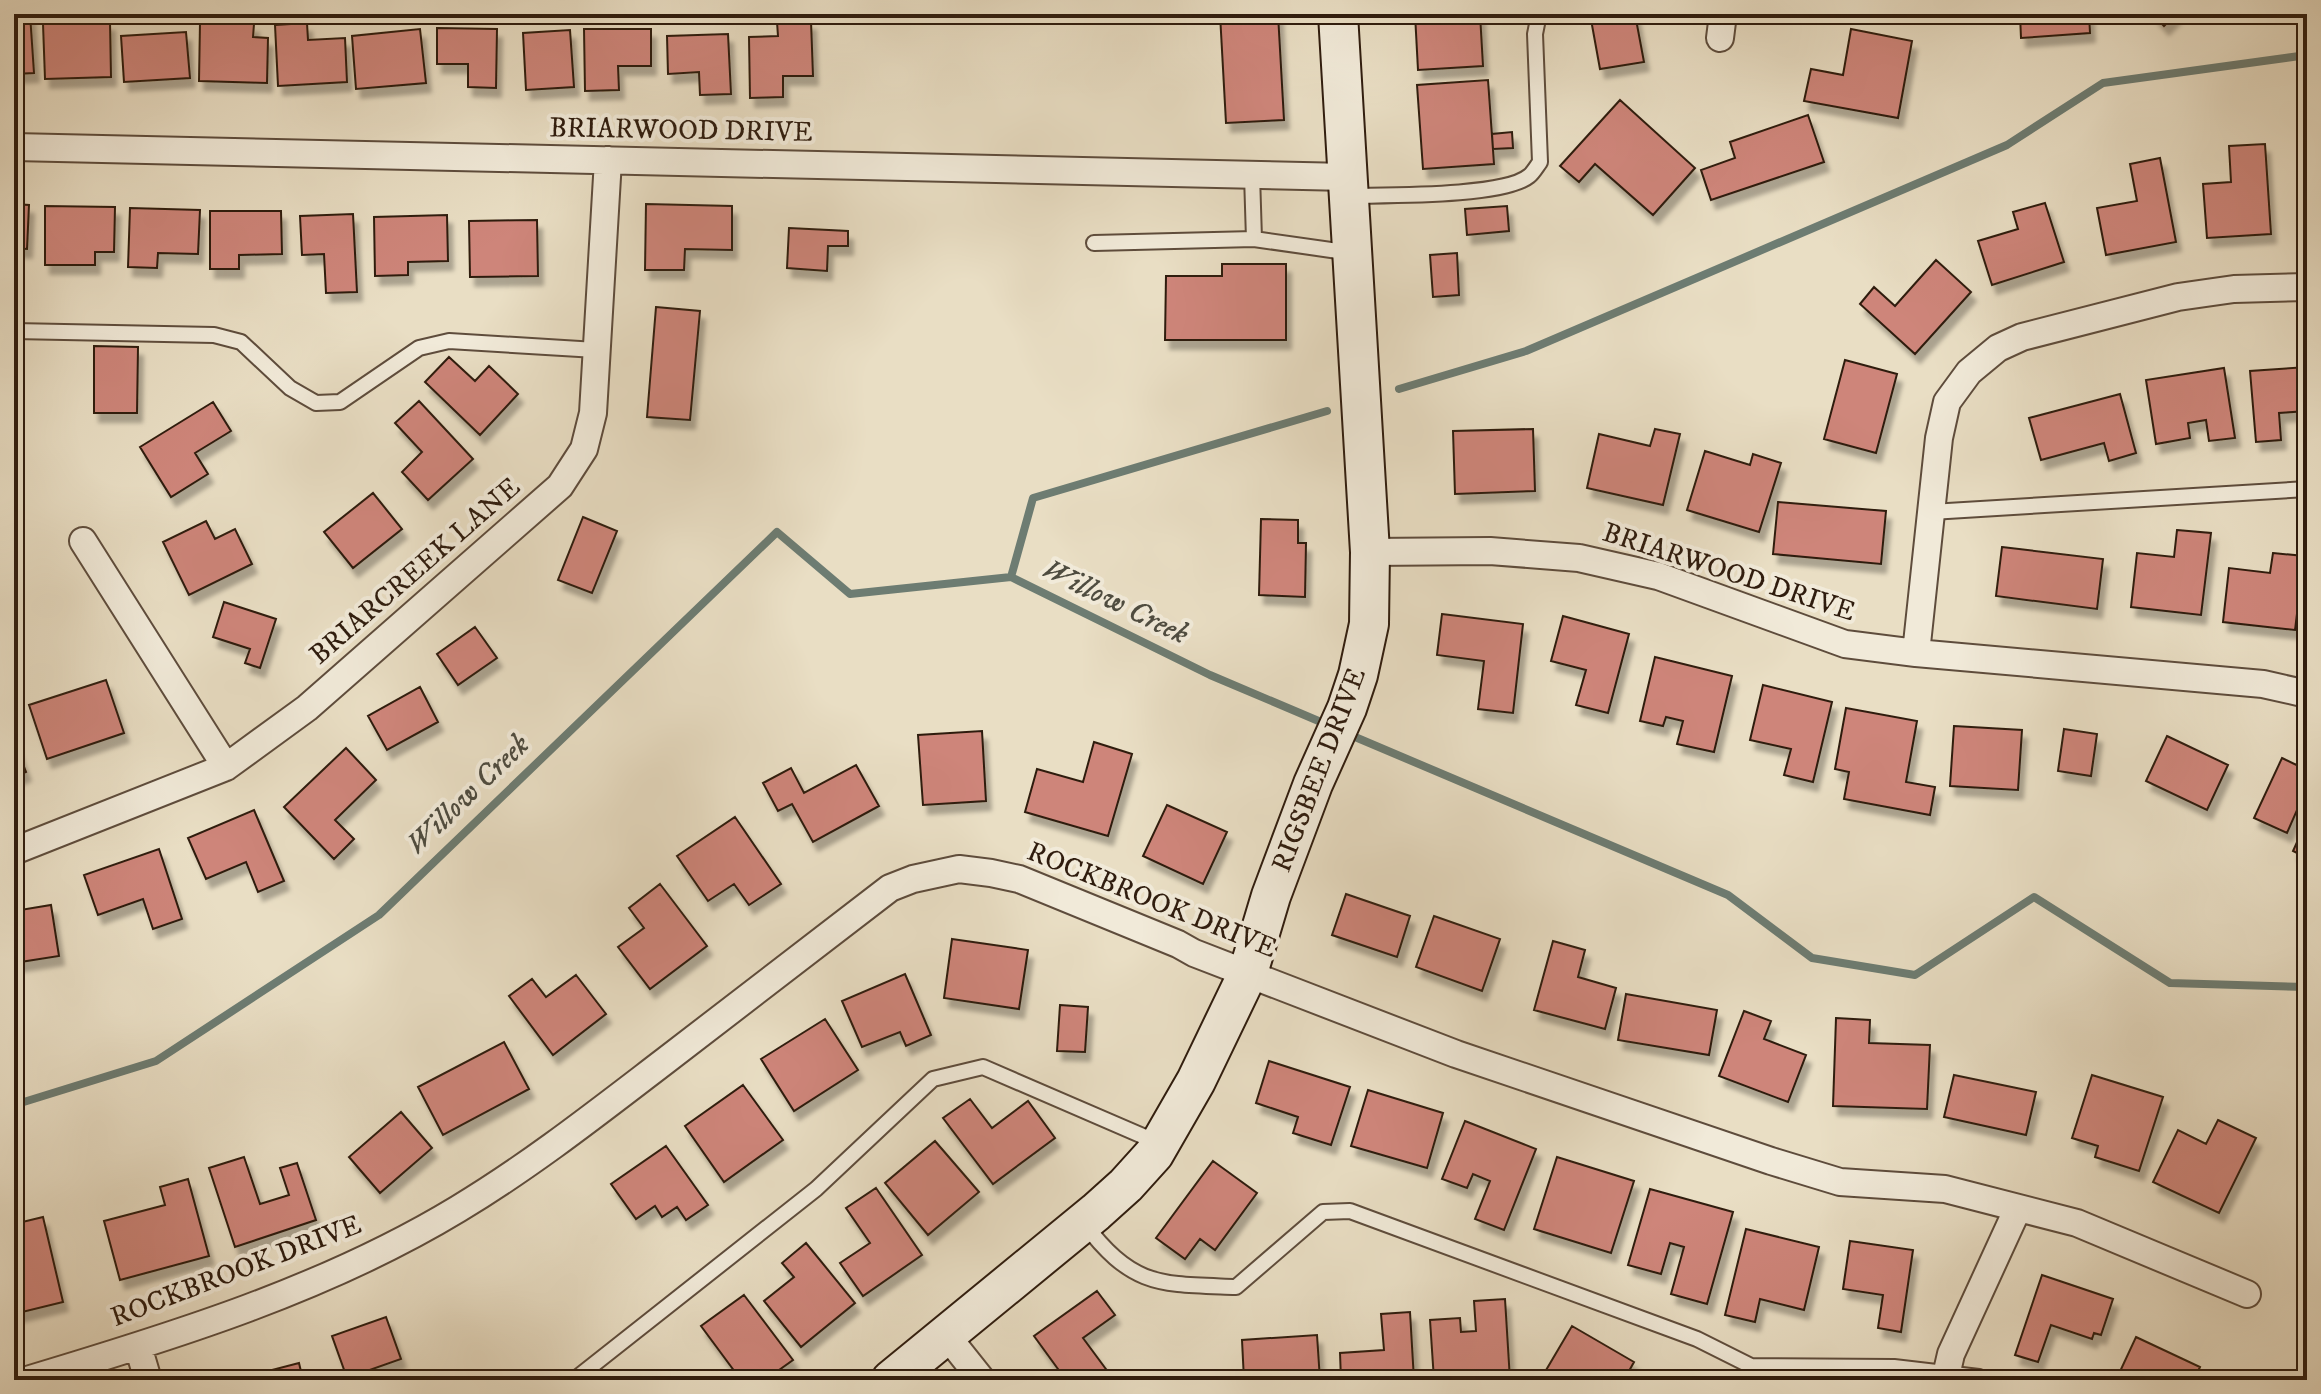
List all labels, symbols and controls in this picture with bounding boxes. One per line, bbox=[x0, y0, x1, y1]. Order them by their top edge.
street label: BRIARWOOD DRIVE bbox=[549, 110, 813, 150]
street label: BRIARCREEK LANE bbox=[302, 470, 528, 672]
street label: BRIARWOOD DRIVE bbox=[1598, 515, 1860, 629]
water label: Willow Creek bbox=[1036, 551, 1195, 654]
street label: RIGSBEE DRIVE bbox=[1264, 663, 1374, 877]
water label: Willow Creek bbox=[398, 726, 538, 863]
street label: ROCKBROOK DRIVE bbox=[1022, 834, 1282, 966]
street label: ROCKBROOK DRIVE bbox=[106, 1207, 366, 1335]

